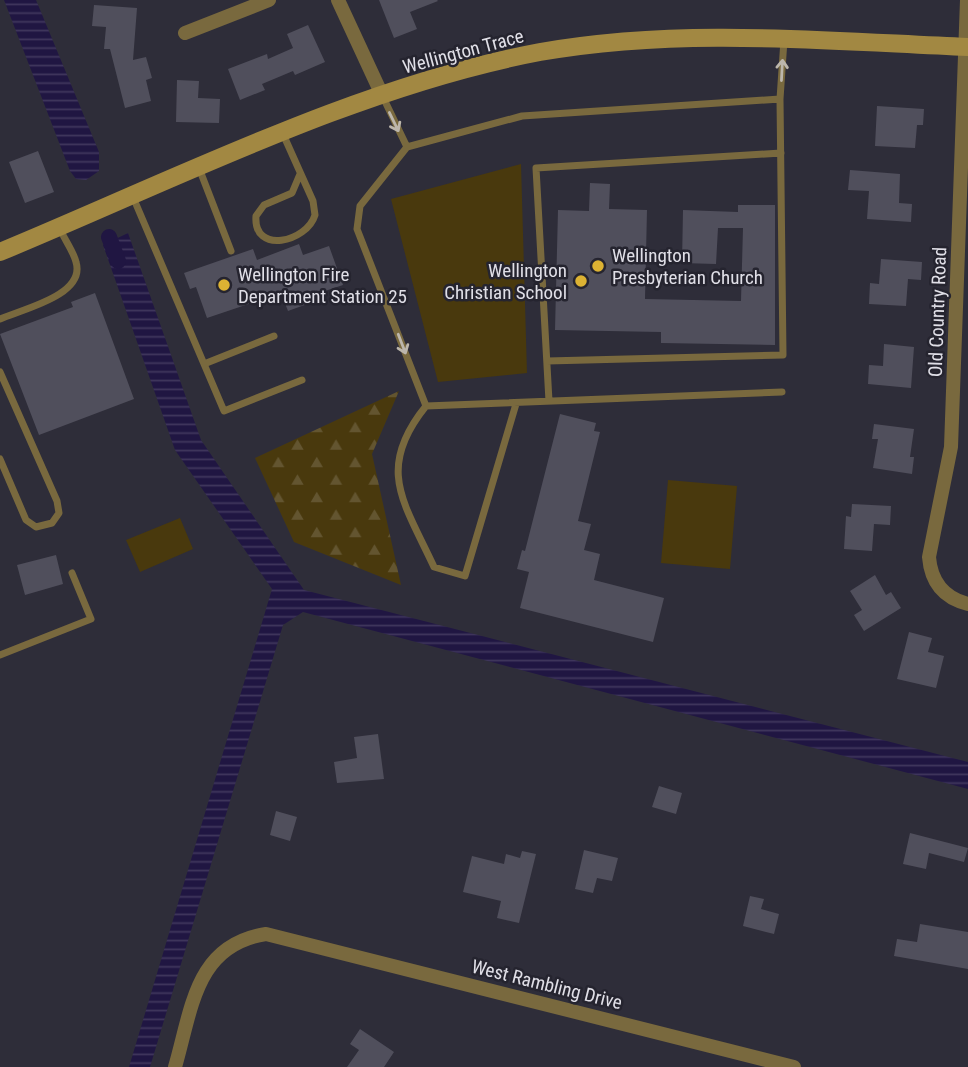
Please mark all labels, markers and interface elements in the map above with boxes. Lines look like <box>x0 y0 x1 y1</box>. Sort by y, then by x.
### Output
street label: Wellington Trace <box>400 24 526 79</box>
one-way arrow <box>776 59 789 82</box>
one-way arrow <box>387 111 401 132</box>
place label: Wellington Presbyterian Church <box>612 244 763 289</box>
street label: Old Country Road <box>924 247 951 378</box>
marker: Wellington Presbyterian Church <box>590 258 606 274</box>
place label: Wellington Christian School <box>444 259 567 304</box>
place label: Wellington Fire Department Station 25 <box>238 263 407 308</box>
marker: Wellington Christian School <box>573 273 589 289</box>
marker: Wellington Fire Department Station 25 <box>216 277 232 293</box>
one-way arrow <box>396 332 409 354</box>
street label: West Rambling Drive <box>469 955 625 1014</box>

